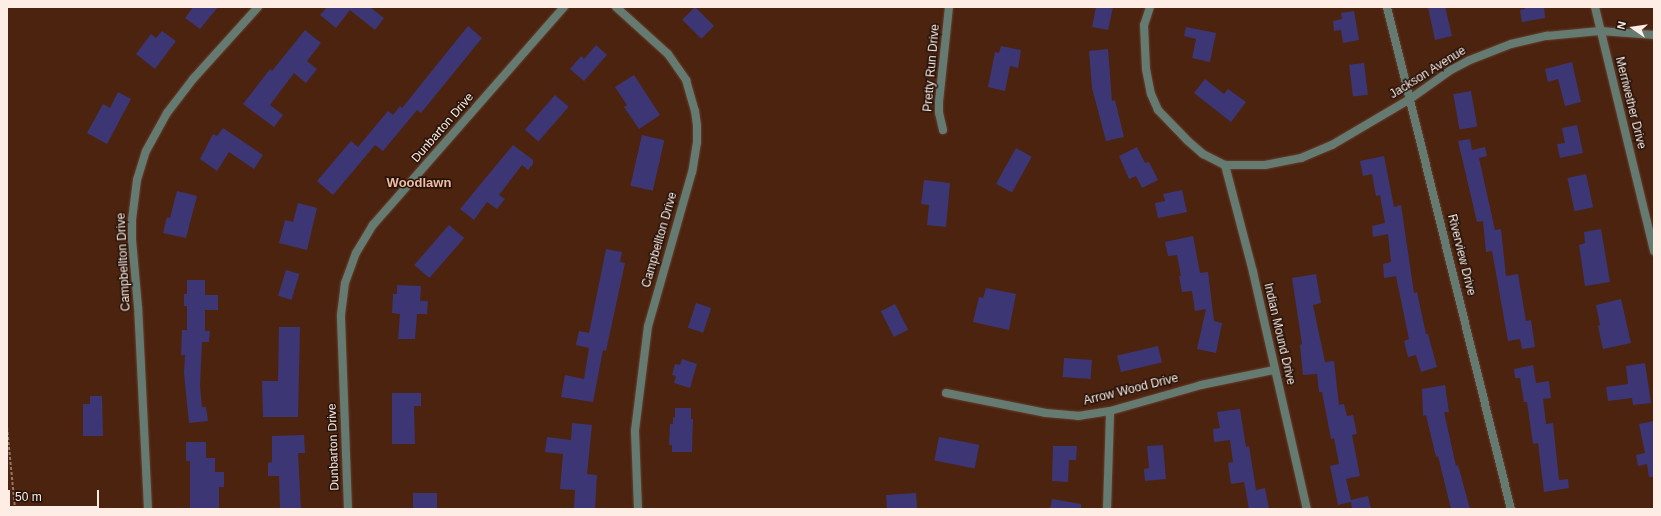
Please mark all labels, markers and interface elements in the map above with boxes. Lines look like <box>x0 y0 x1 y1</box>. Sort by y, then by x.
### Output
north arrow <box>1613 8 1653 48</box>
text: N <box>1615 20 1628 31</box>
street label: Pretty Run Drive <box>921 24 943 112</box>
street label: Jackson Avenue <box>1387 44 1469 102</box>
street label: Merriwether Drive <box>1612 55 1648 151</box>
street label: Dunbarton Drive <box>409 90 477 166</box>
district label: Woodlawn <box>387 175 451 191</box>
street label: Campbellton Drive <box>639 191 681 289</box>
street label: Campbellton Drive <box>114 212 134 312</box>
street label: Riverview Drive <box>1444 213 1478 297</box>
street label: Indian Mound Drive <box>1260 282 1298 386</box>
street label: Arrow Wood Drive <box>1082 371 1180 409</box>
street label: Dunbarton Drive <box>325 403 343 491</box>
scale bar <box>10 482 101 508</box>
text: 50 m <box>15 490 42 504</box>

